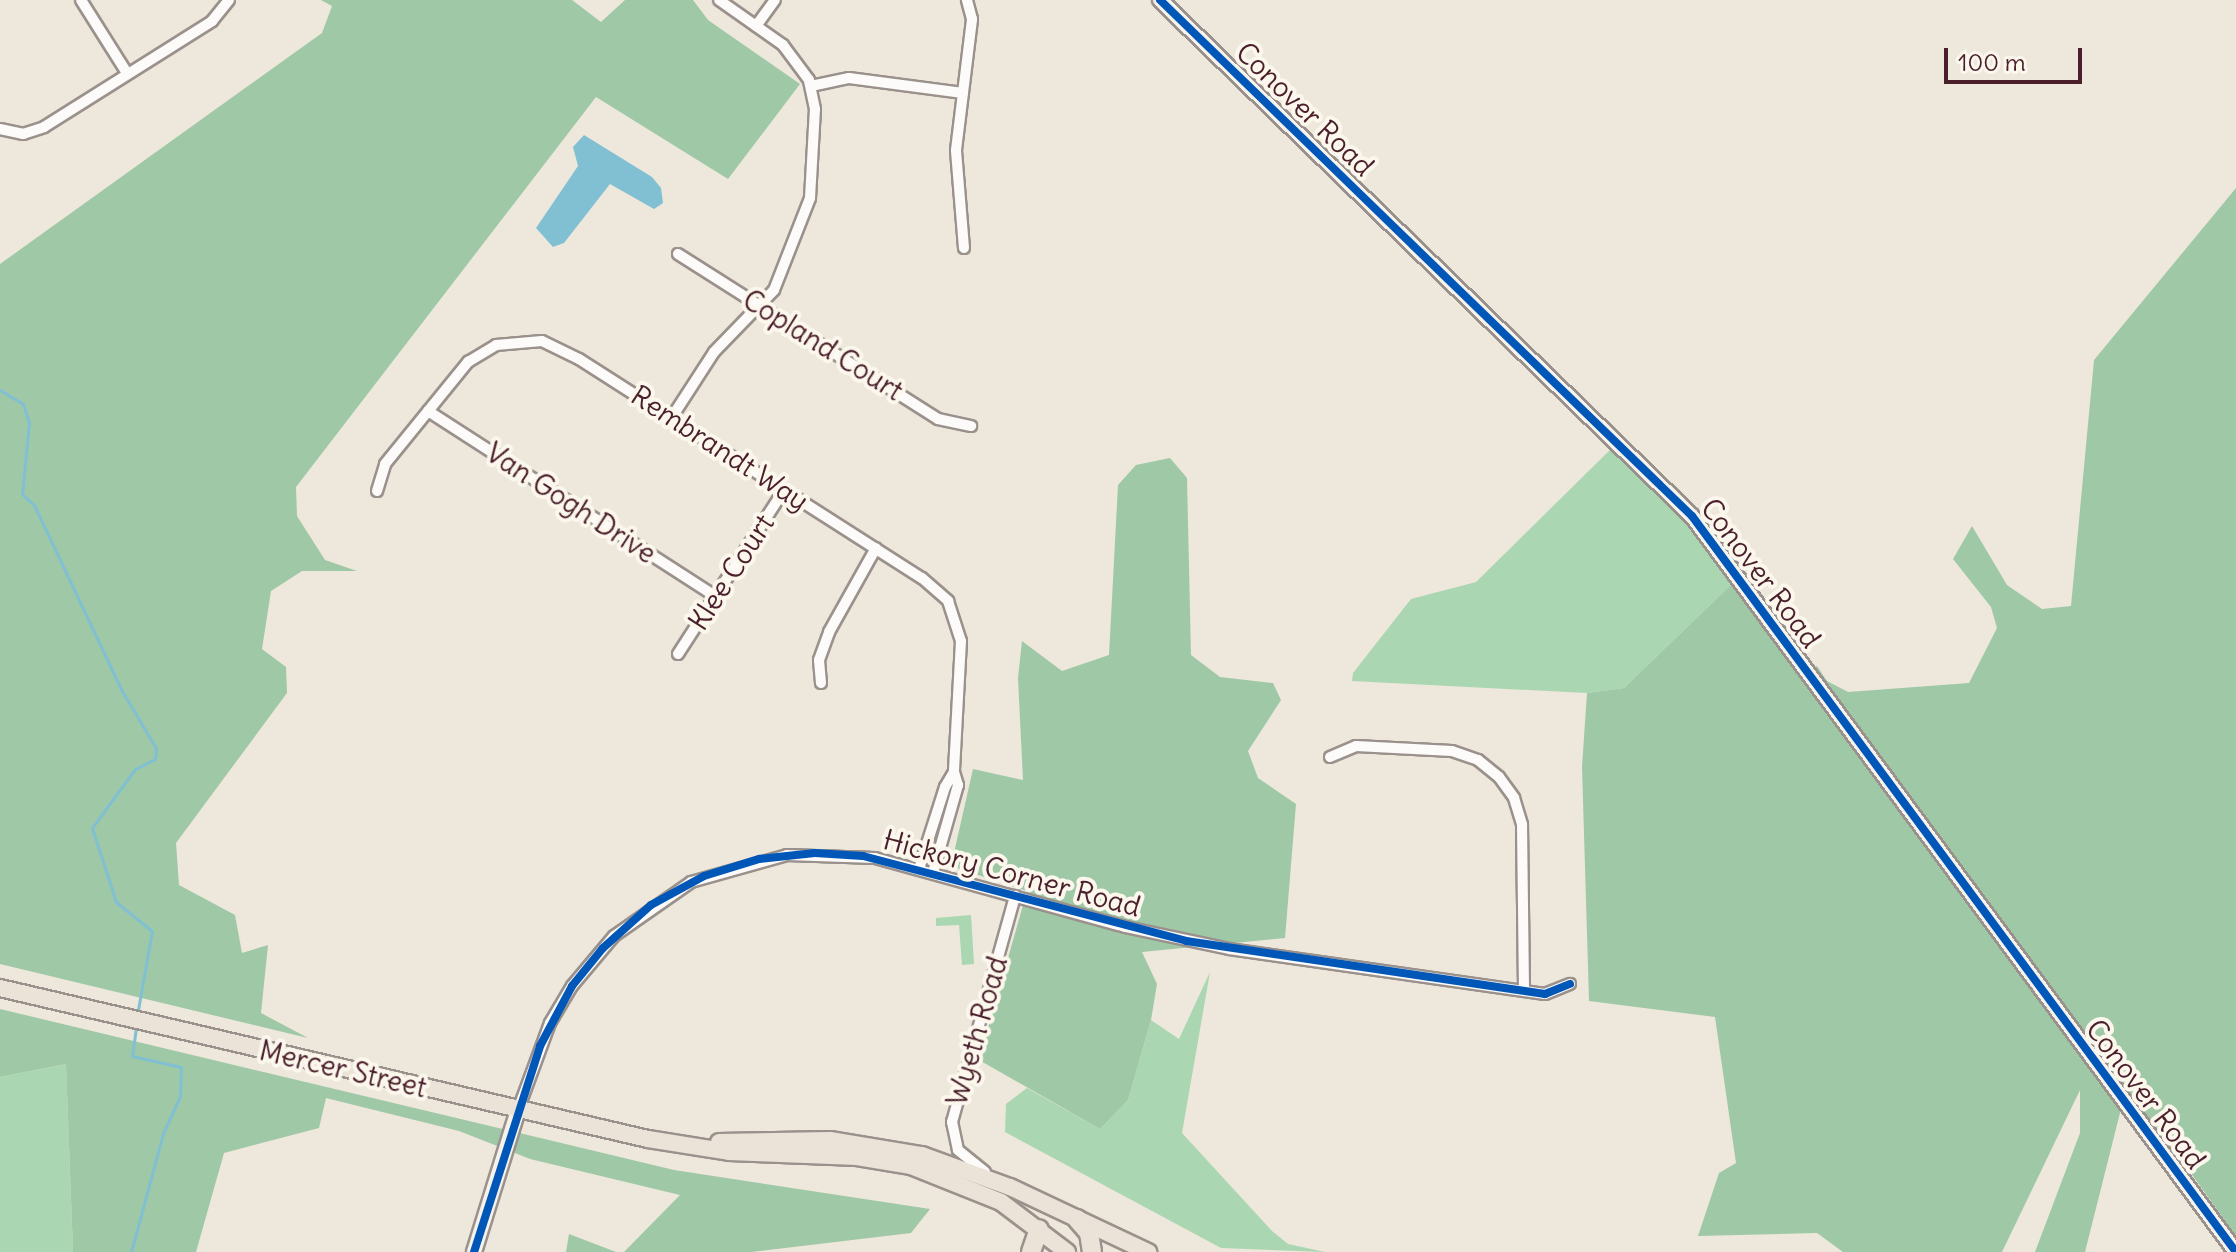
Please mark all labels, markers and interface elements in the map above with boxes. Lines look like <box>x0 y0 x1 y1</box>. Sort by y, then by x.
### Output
scale bar <box>1948 32 2086 82</box>
street label: Conover Road <box>1229 35 1381 183</box>
text: 100 m <box>1958 47 2026 77</box>
street label: Copland Court <box>737 282 909 408</box>
street label: Rembrandt Way <box>625 378 815 518</box>
street label: Van Gogh Drive <box>480 436 662 570</box>
street label: Conover Road <box>1694 492 1828 654</box>
street label: Klee Court <box>681 508 781 636</box>
street label: Hickory Corner Road <box>880 823 1144 923</box>
street label: Wyeth Road <box>940 953 1014 1109</box>
street label: Conover Road <box>2079 1013 2213 1175</box>
street label: Mercer Street <box>256 1033 430 1105</box>

